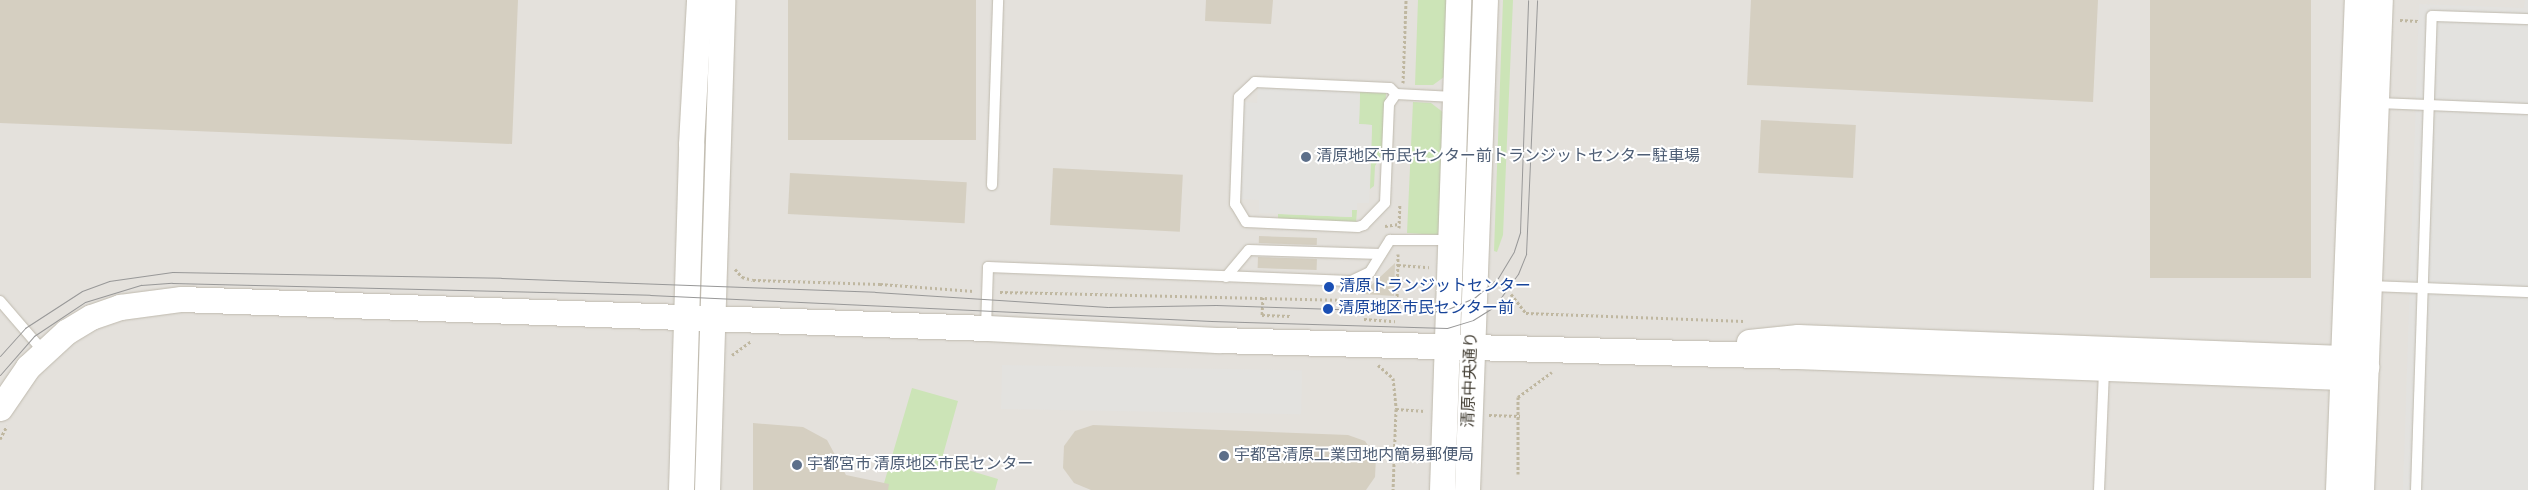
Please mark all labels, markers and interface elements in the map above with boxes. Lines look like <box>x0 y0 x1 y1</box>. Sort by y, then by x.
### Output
place label: 清原地区市民センター前トランジットセンター駐車場 <box>1316 147 1700 167</box>
marker: 清原地区市民センター前トランジットセンター駐車場 <box>1300 151 1312 163</box>
place label: 清原トランジットセンター <box>1339 277 1531 297</box>
marker: 清原トランジットセンター <box>1323 281 1335 293</box>
place label: 清原地区市民センター前 <box>1338 299 1514 319</box>
marker: 清原地区市民センター前 <box>1322 303 1334 315</box>
street label: 清原中央通り <box>1460 332 1482 428</box>
place label: 宇都宮清原工業団地内簡易郵便局 <box>1234 446 1474 466</box>
marker: 宇都宮清原工業団地内簡易郵便局 <box>1218 450 1230 462</box>
place label: 宇都宮市 清原地区市民センター <box>807 455 1034 475</box>
marker: 宇都宮市 清原地区市民センター <box>791 459 803 471</box>

